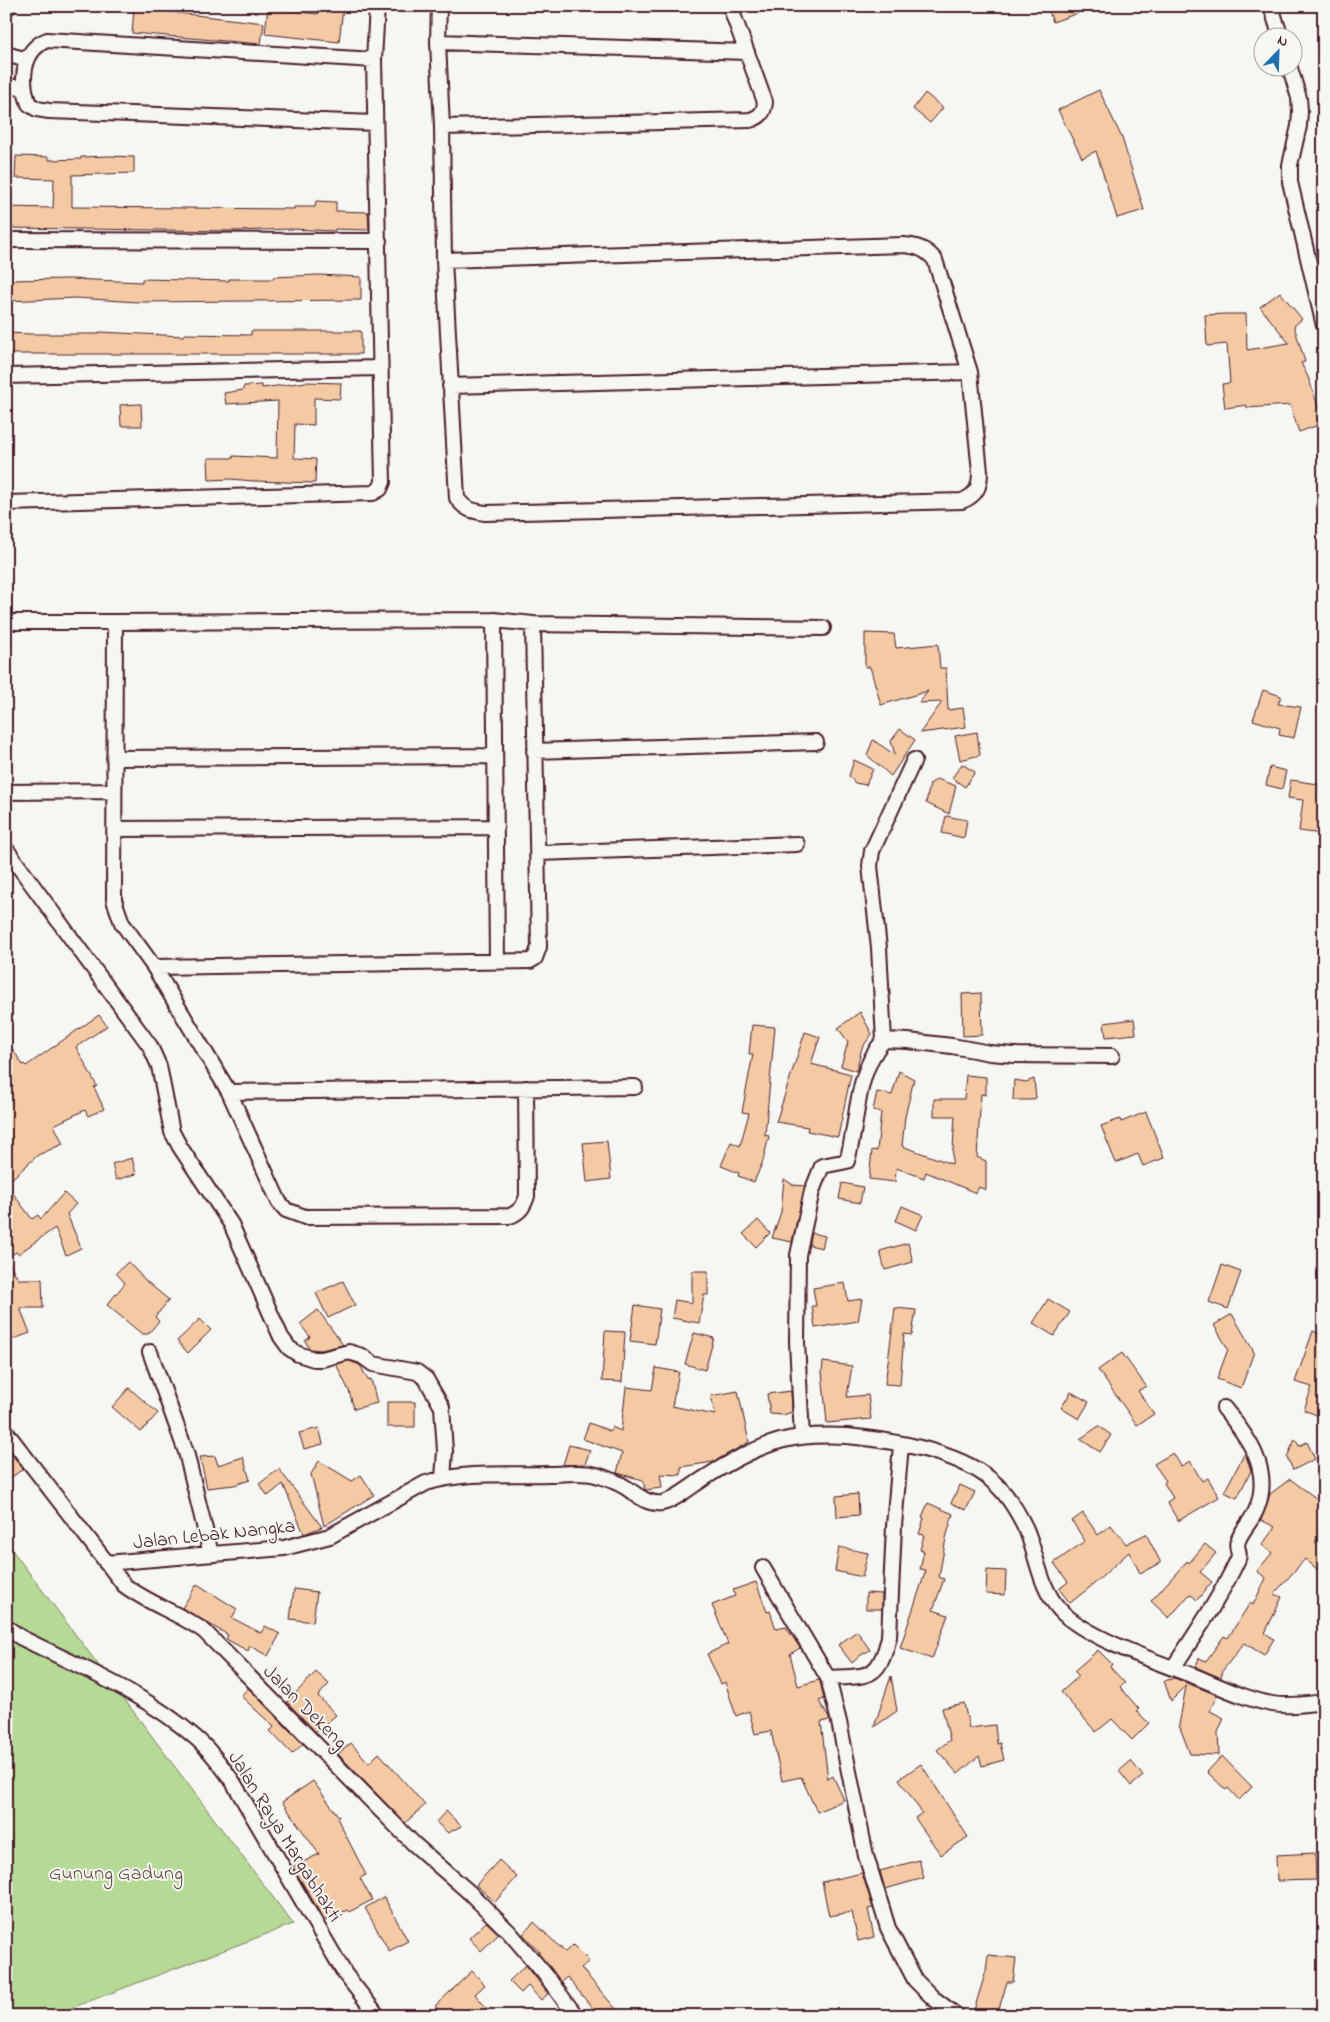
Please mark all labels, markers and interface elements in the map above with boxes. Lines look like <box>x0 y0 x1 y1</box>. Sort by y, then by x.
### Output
north arrow <box>1252 28 1302 78</box>
text: N <box>1274 30 1291 53</box>
street label: Jalan Lebak Nangka <box>132 1513 297 1559</box>
street label: Jalan Dekeng <box>254 1659 353 1758</box>
street label: Jalan Raya Margabhakti <box>219 1746 348 1929</box>
park label: Gunung Gadung <box>49 1860 183 1890</box>

